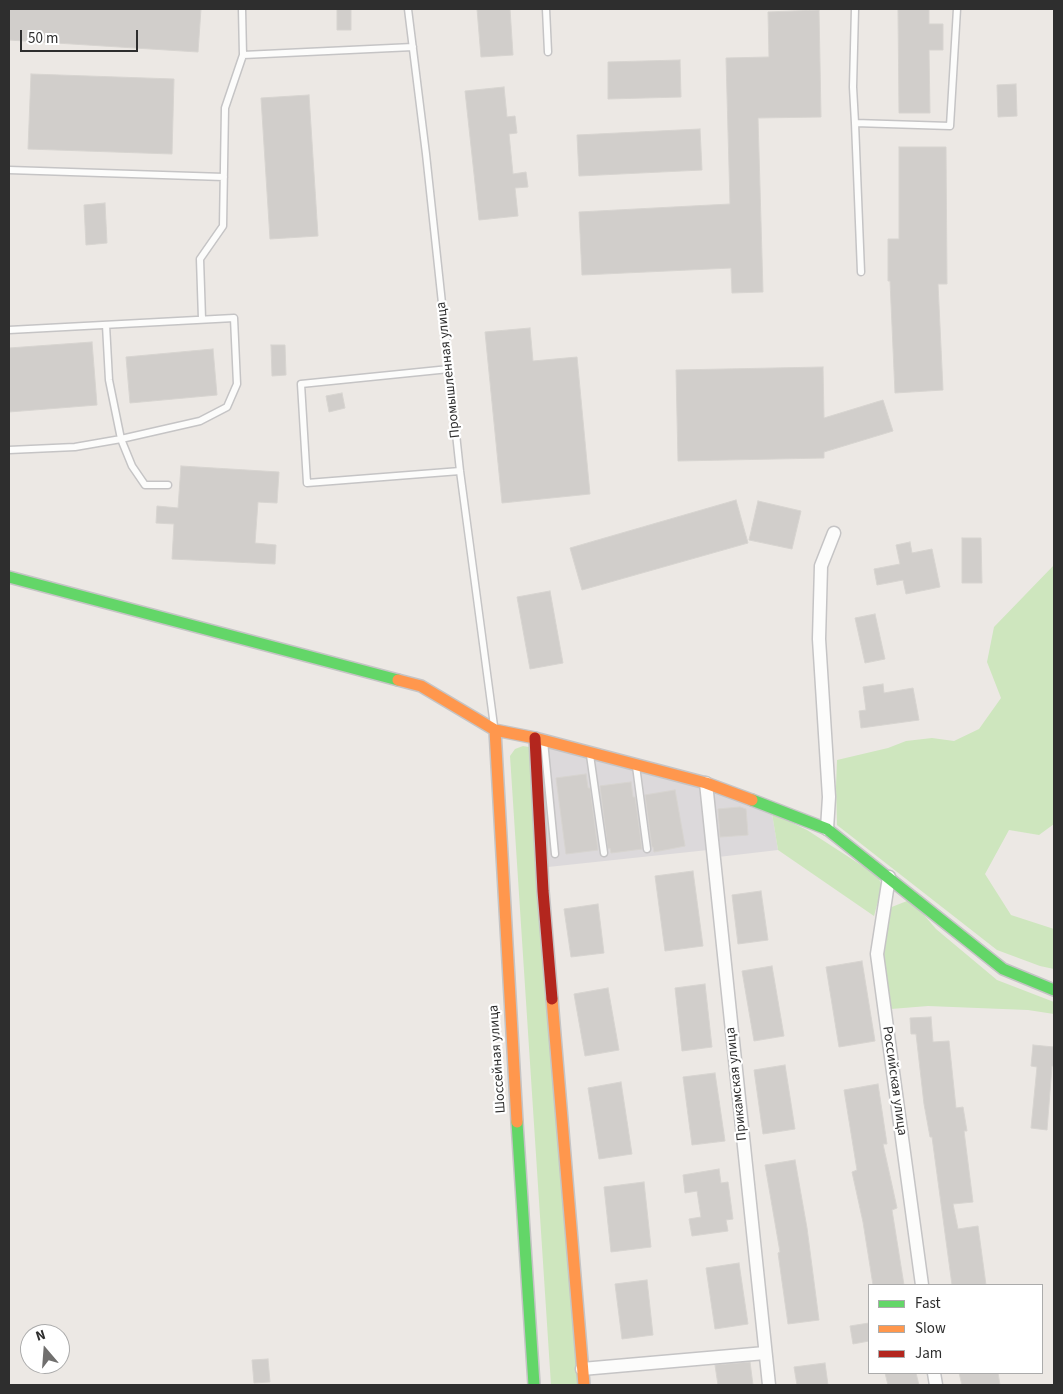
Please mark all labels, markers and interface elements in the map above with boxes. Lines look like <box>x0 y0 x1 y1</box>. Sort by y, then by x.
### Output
scale bar <box>22 20 140 52</box>
text: 50 m <box>28 28 58 49</box>
street label: Промышленная улица <box>433 301 465 439</box>
street label: Шоссейная улица <box>486 1004 510 1114</box>
street label: Российская улица <box>878 1025 910 1137</box>
street label: Прикамская улица <box>723 1026 751 1142</box>
legend <box>868 1284 1043 1374</box>
text: Fast <box>915 1293 941 1314</box>
text: Slow <box>915 1318 946 1339</box>
north arrow <box>20 1324 70 1374</box>
text: N <box>33 1325 48 1347</box>
text: Jam <box>915 1343 942 1364</box>

